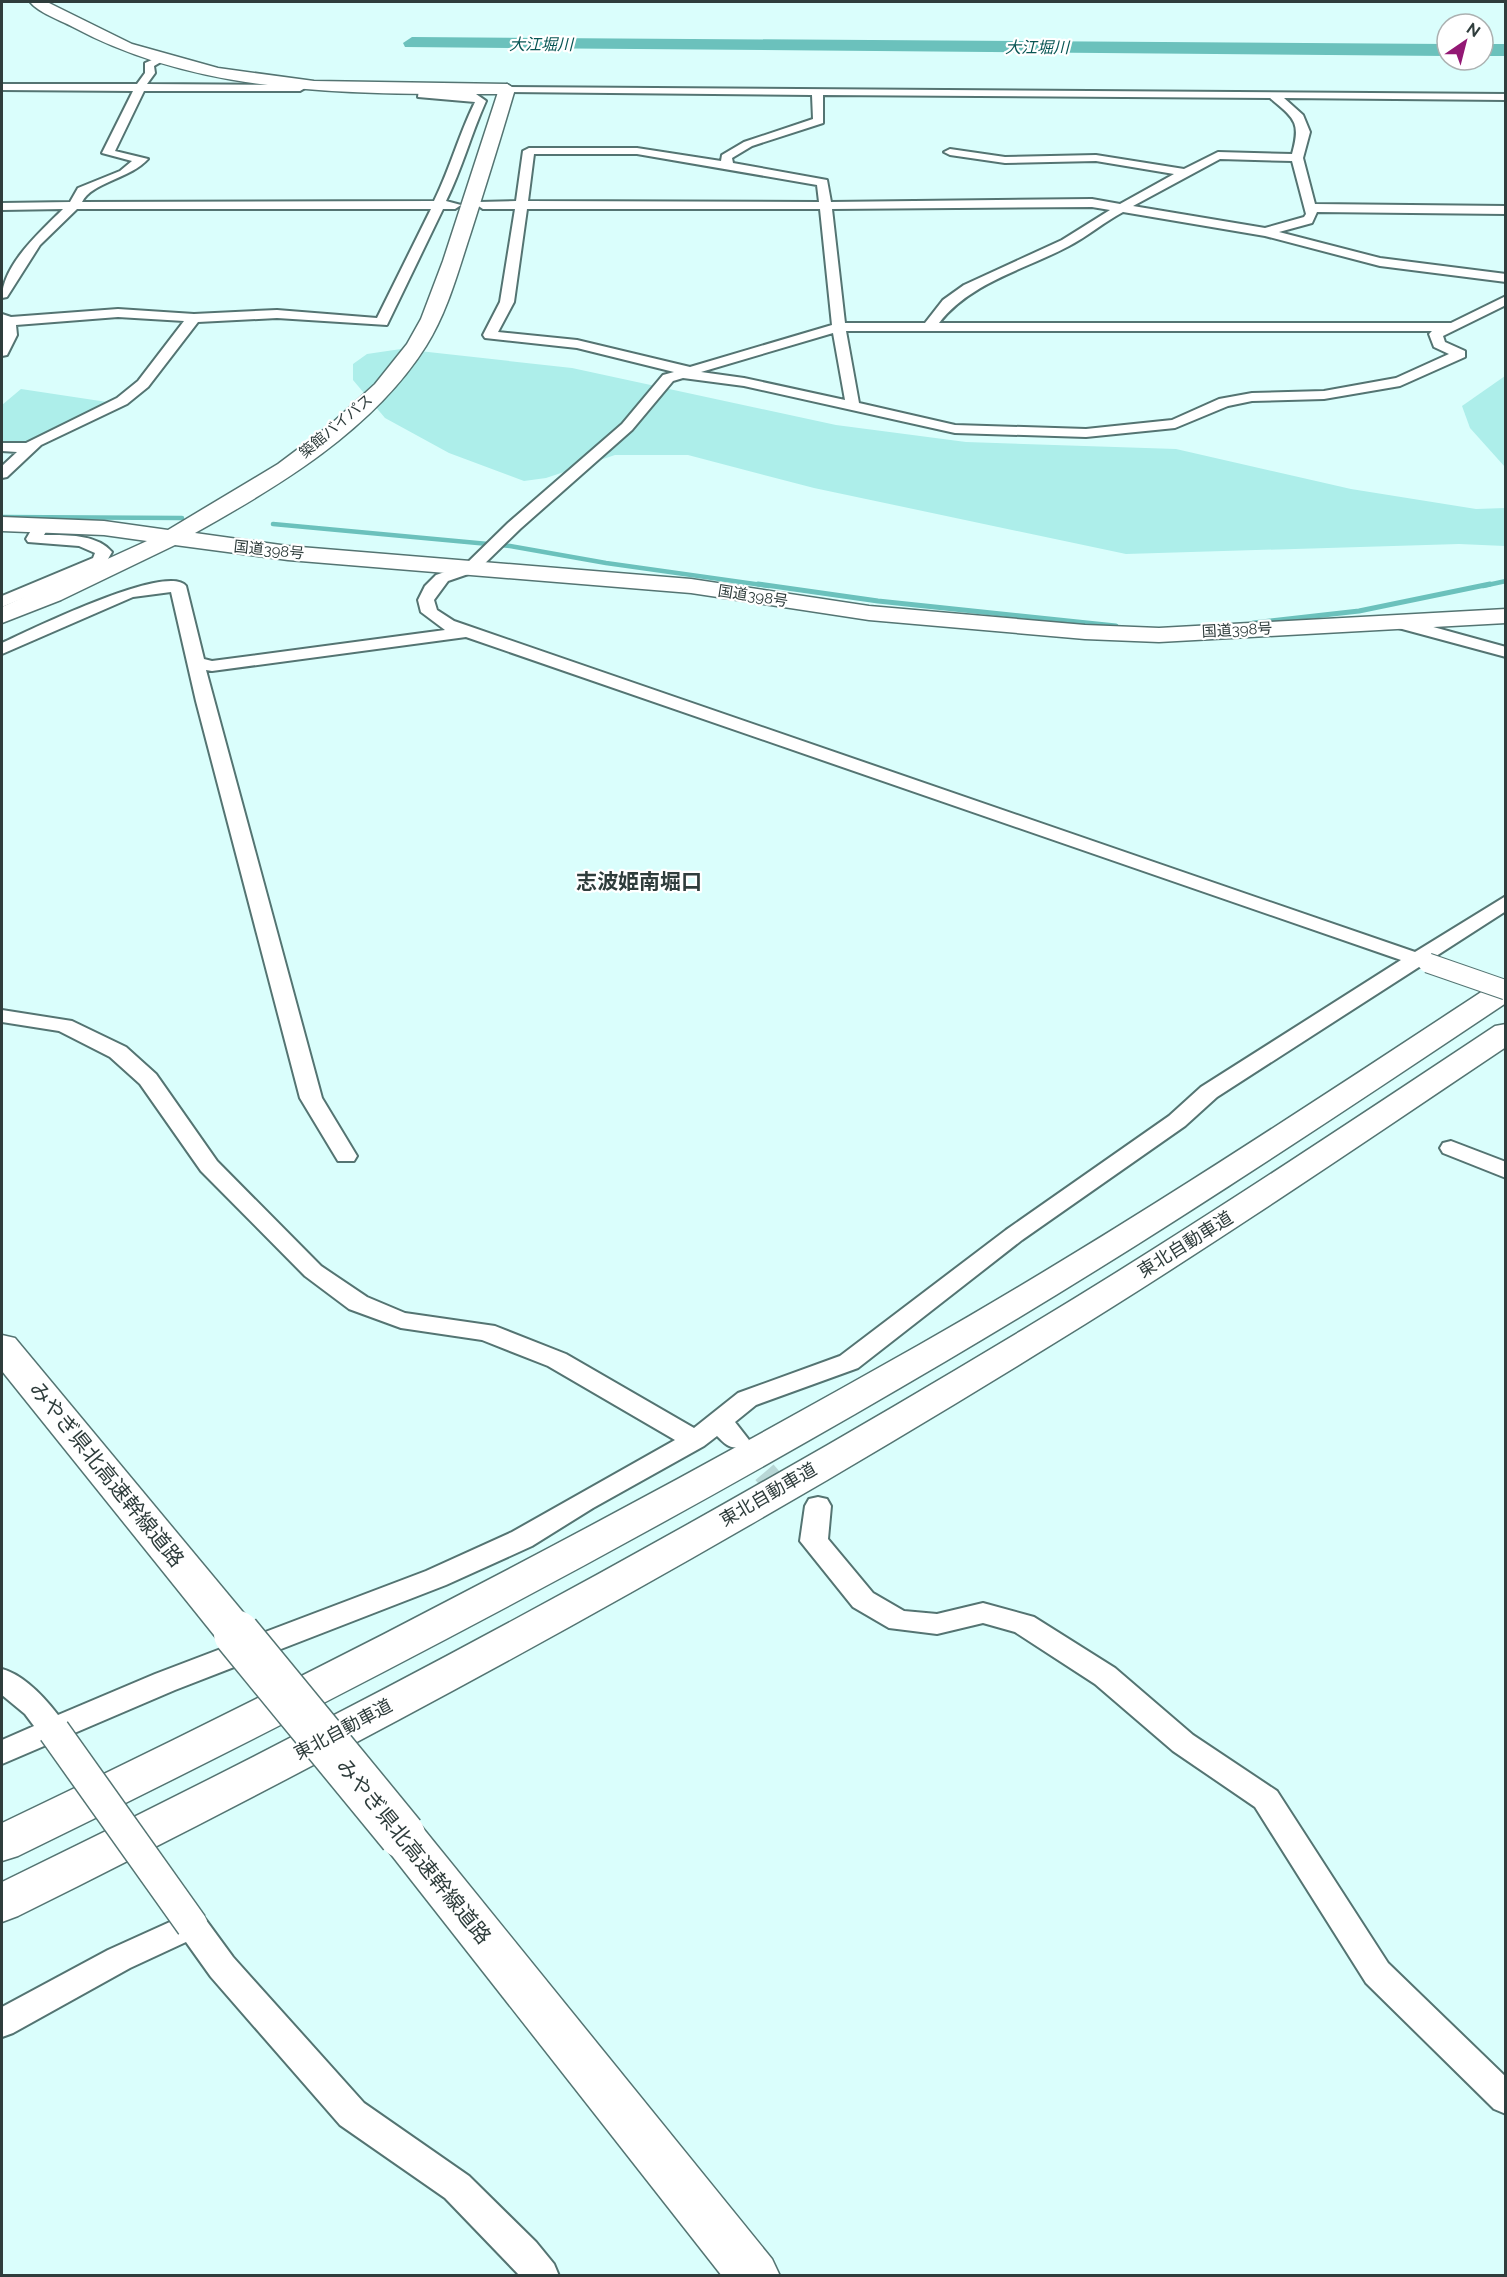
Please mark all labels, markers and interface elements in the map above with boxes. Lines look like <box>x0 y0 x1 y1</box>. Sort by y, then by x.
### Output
north arrow <box>1435 12 1495 72</box>
text: N <box>1463 19 1484 41</box>
water label: 大江堀川 <box>509 35 575 54</box>
water label: 大江堀川 <box>1005 38 1071 57</box>
street label: 築館バイパス <box>296 390 376 462</box>
street label: 国道398号 <box>233 537 305 563</box>
street label: 国道398号 <box>717 582 789 610</box>
street label: 国道398号 <box>1201 619 1273 641</box>
district label: 志波姫南堀口 <box>576 869 702 894</box>
street label: 東北自動車道 <box>1134 1206 1236 1282</box>
street label: みやぎ県北高速幹線道路 <box>25 1376 189 1572</box>
street label: 東北自動車道 <box>716 1458 820 1530</box>
street label: 東北自動車道 <box>290 1694 396 1764</box>
street label: みやぎ県北高速幹線道路 <box>332 1753 496 1949</box>

